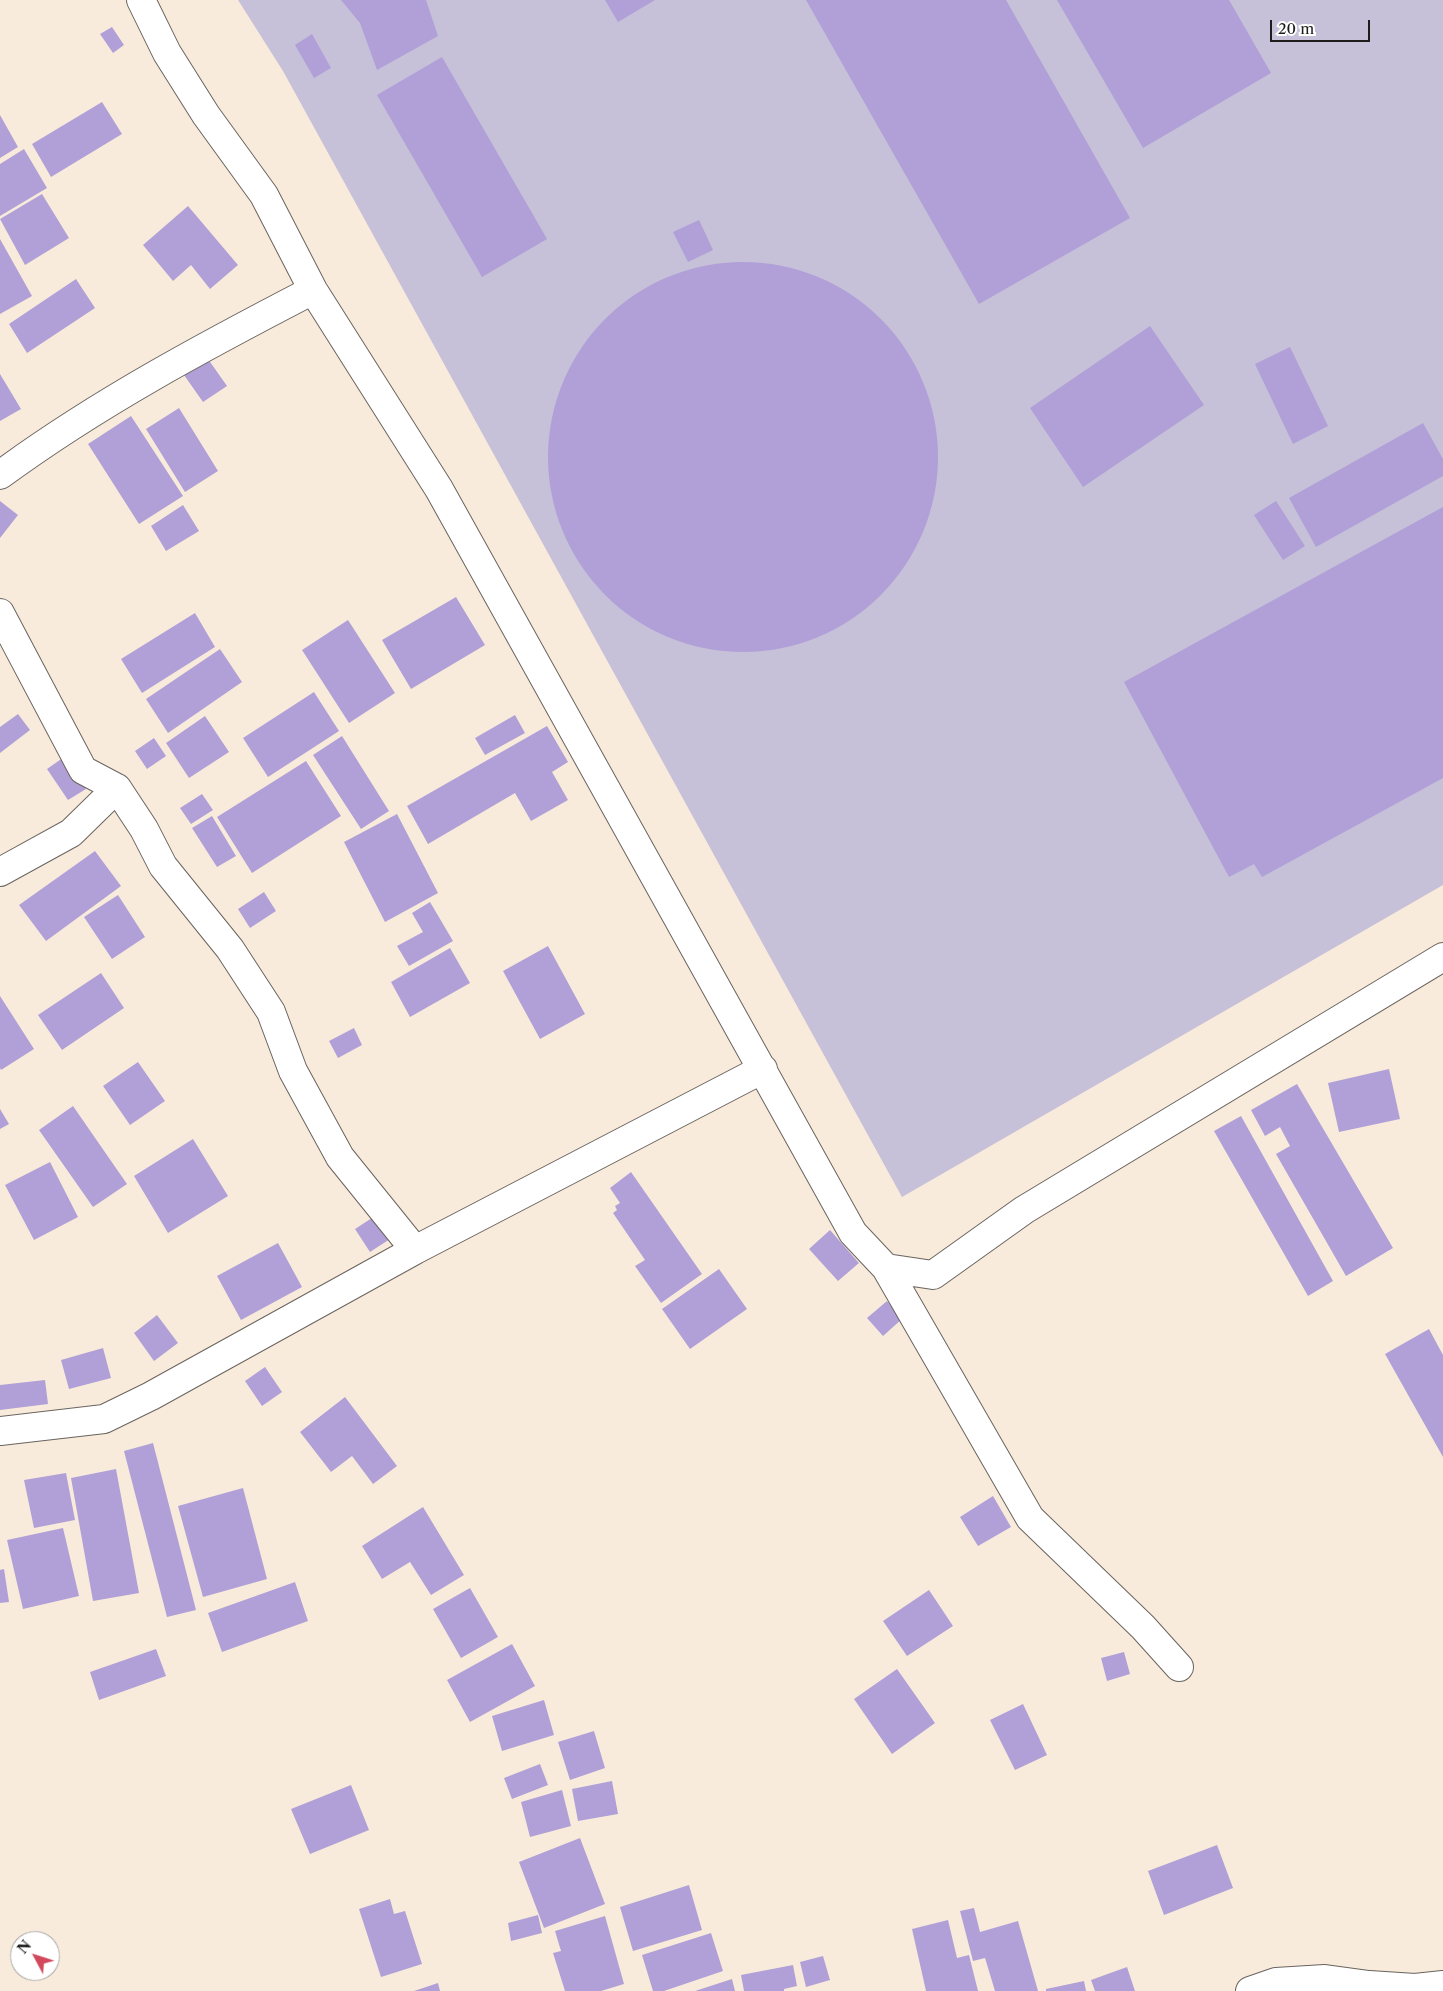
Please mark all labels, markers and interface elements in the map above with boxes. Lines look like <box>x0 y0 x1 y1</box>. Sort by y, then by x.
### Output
scale bar <box>1273 10 1373 42</box>
text: 20 m <box>1278 19 1314 38</box>
north arrow <box>10 1931 60 1981</box>
text: N <box>13 1937 35 1957</box>

